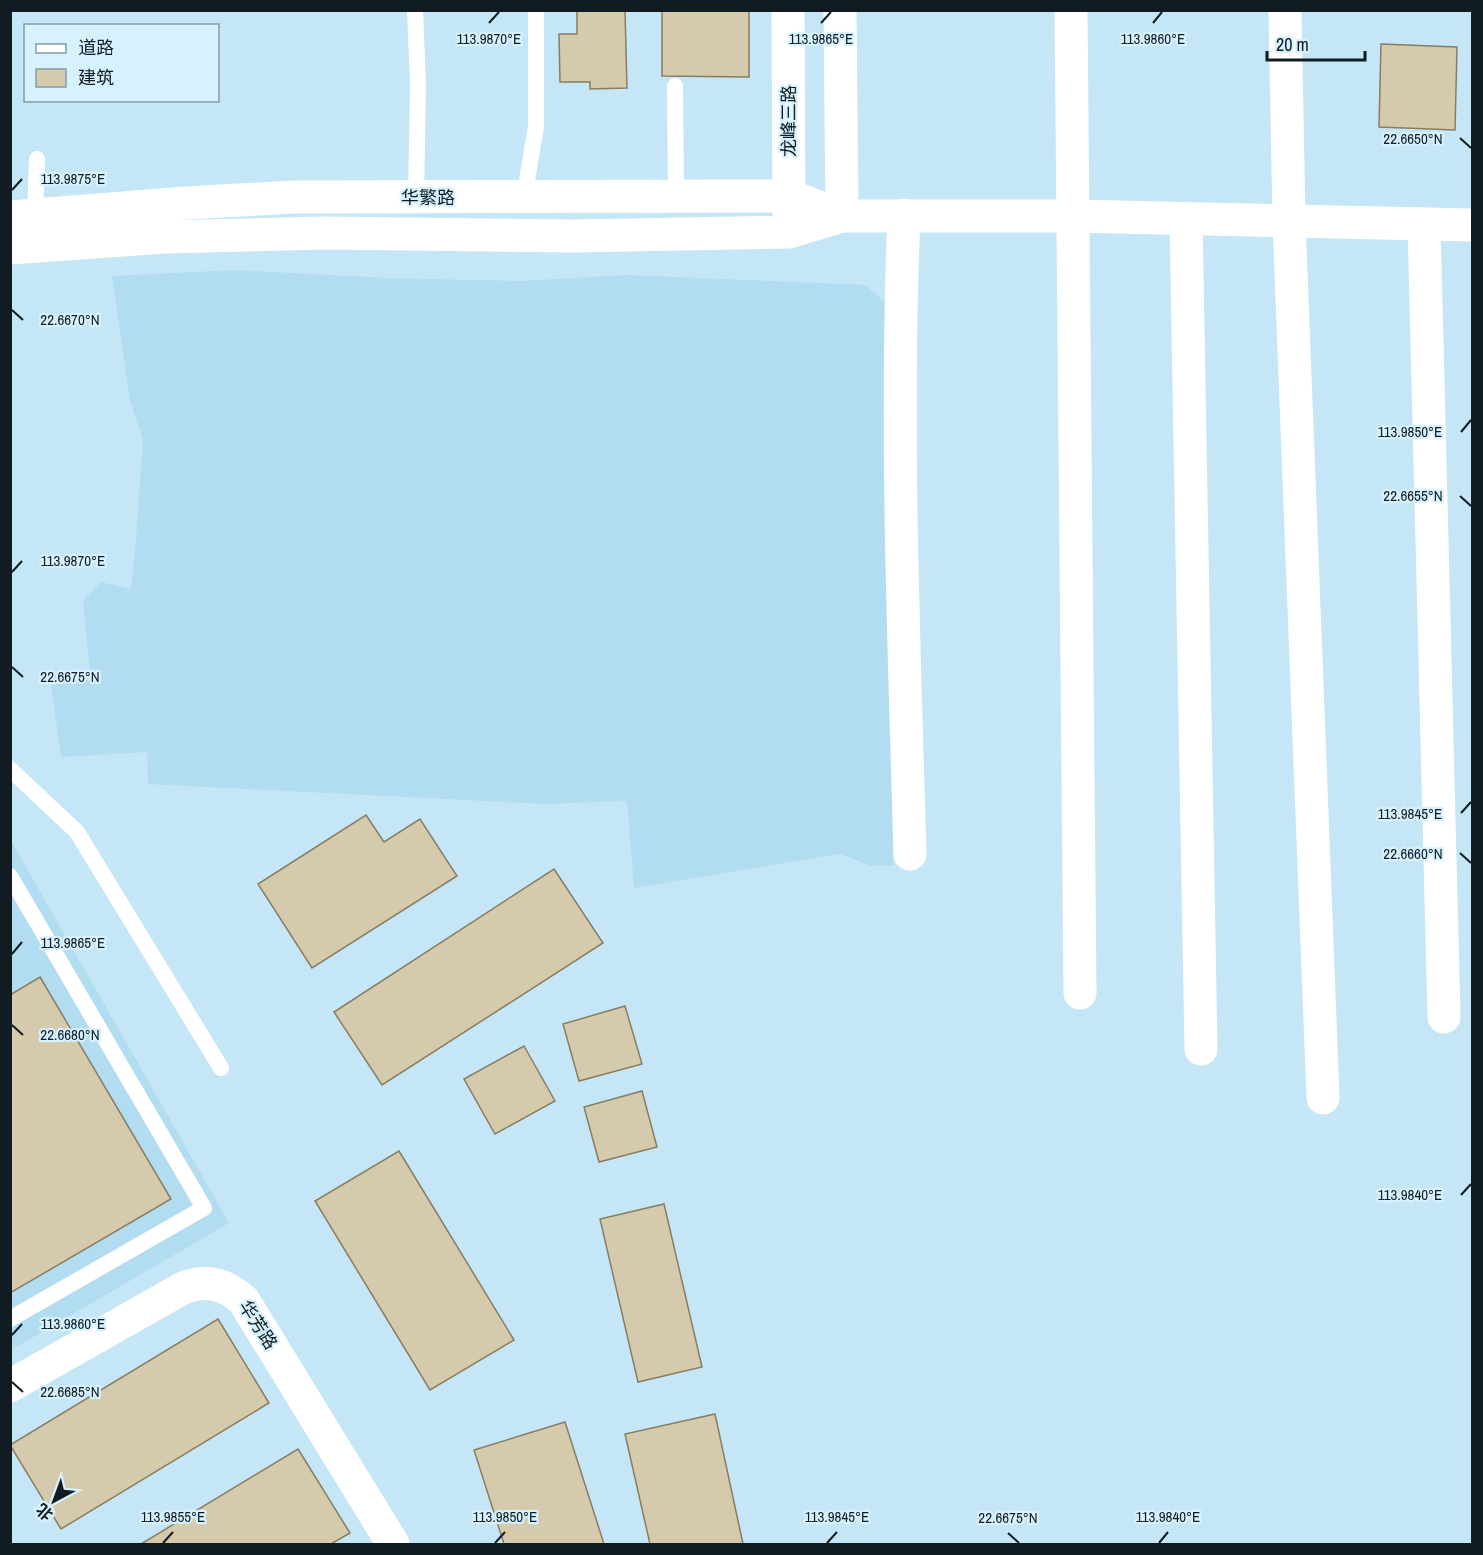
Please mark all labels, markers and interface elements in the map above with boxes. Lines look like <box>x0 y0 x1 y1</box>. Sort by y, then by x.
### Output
legend <box>24 24 219 102</box>
scale bar <box>1267 24 1364 62</box>
text: 113.9870°E <box>457 28 521 49</box>
text: 113.9865°E <box>789 28 853 49</box>
text: 113.9860°E <box>1121 28 1185 49</box>
text: 20 m <box>1276 32 1309 57</box>
text: 道路 <box>78 35 114 60</box>
text: 建筑 <box>78 65 114 90</box>
street label: 龙峰三路 <box>776 85 801 157</box>
text: 22.6650°N <box>1383 128 1443 149</box>
text: 113.9875°E <box>41 168 105 189</box>
street label: 华繁路 <box>401 185 455 210</box>
text: 22.6670°N <box>40 309 100 330</box>
text: 113.9850°E <box>1378 421 1442 442</box>
text: 22.6655°N <box>1383 485 1443 506</box>
text: 113.9870°E <box>41 550 105 571</box>
text: 22.6675°N <box>40 666 100 687</box>
text: 113.9845°E <box>1378 803 1442 824</box>
text: 22.6660°N <box>1383 843 1443 864</box>
text: 113.9865°E <box>41 932 105 953</box>
text: 22.6680°N <box>40 1024 100 1045</box>
text: 113.9840°E <box>1378 1184 1442 1205</box>
street label: 华芳路 <box>233 1295 284 1354</box>
text: 113.9860°E <box>41 1313 105 1334</box>
text: 22.6685°N <box>40 1381 100 1402</box>
north arrow <box>24 1471 84 1531</box>
text: 北 <box>31 1499 57 1526</box>
text: 113.9855°E <box>141 1506 205 1527</box>
text: 113.9850°E <box>473 1506 537 1527</box>
text: 113.9845°E <box>805 1506 869 1527</box>
text: 113.9840°E <box>1136 1506 1200 1527</box>
text: 22.6675°N <box>978 1507 1038 1528</box>

